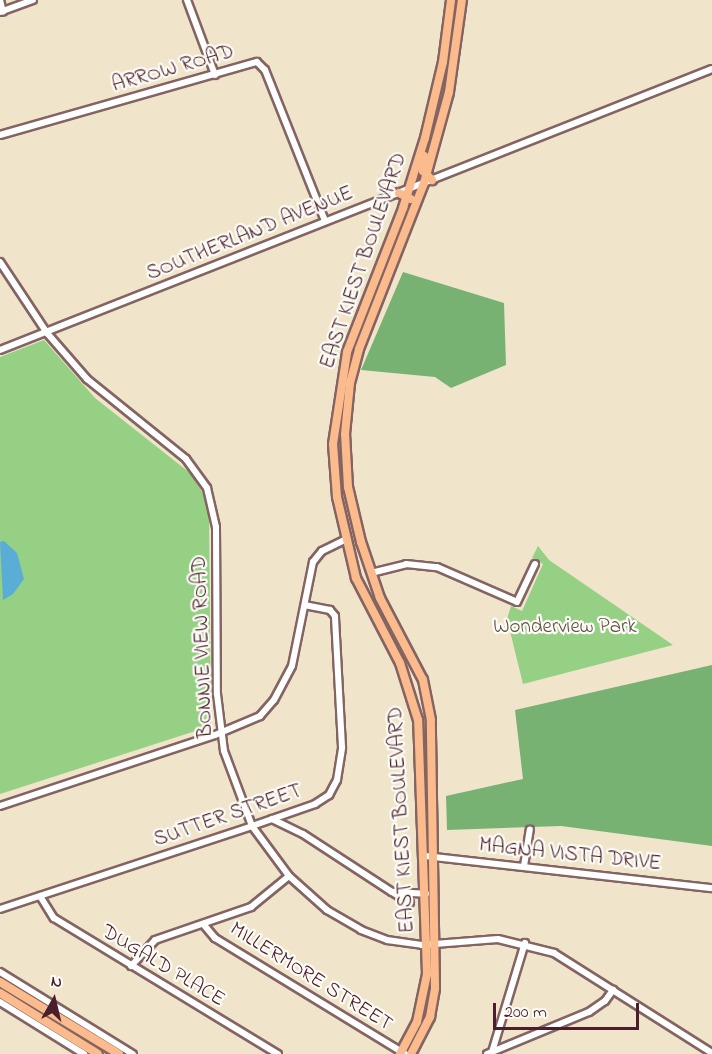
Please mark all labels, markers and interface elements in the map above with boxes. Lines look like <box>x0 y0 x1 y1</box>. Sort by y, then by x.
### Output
street label: ARROW ROAD <box>109 40 237 98</box>
street label: EAST KIEST BOULEVARD <box>315 150 413 372</box>
street label: SOUTHERLAND AVENUE <box>143 181 357 287</box>
street label: BONNIE VIEW ROAD <box>187 556 219 738</box>
park label: Wonderview Park <box>493 614 637 640</box>
street label: EAST KIEST BOULEVARD <box>383 706 421 934</box>
street label: SUTTER STREET <box>151 779 305 853</box>
street label: MAGNA VISTA DRIVE <box>478 833 662 877</box>
street label: MILLERMORE STREET <box>225 917 397 1037</box>
street label: DUGALD PLACE <box>97 919 229 1013</box>
north arrow <box>24 970 84 1030</box>
text: N <box>49 970 64 995</box>
scale bar <box>496 991 642 1029</box>
text: 200 m <box>504 1000 547 1026</box>

